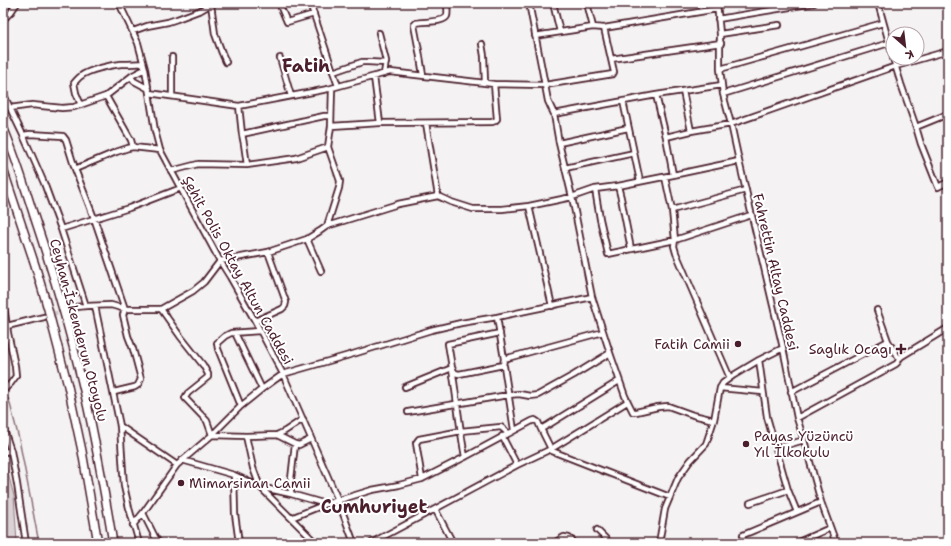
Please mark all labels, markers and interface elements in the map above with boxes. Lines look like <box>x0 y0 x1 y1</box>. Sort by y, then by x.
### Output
north arrow <box>885 26 925 66</box>
text: K <box>902 46 916 63</box>
district label: Fatih <box>282 54 330 78</box>
street label: Şehit Polis Oktay Altun Caddesi <box>178 172 298 368</box>
street label: Fahrettin Altay Caddesi <box>749 192 803 352</box>
street label: Ceyhan-İskenderun Otoyolu <box>46 237 112 423</box>
place label: Fatih Camii <box>654 335 730 353</box>
marker: Fatih Camii <box>733 339 743 349</box>
place label: Saglık Ocagı <box>809 340 892 358</box>
marker: Saglık Ocagı <box>895 343 907 355</box>
place label: Payas Yüzüncü Yıl İlkokulu <box>754 427 853 461</box>
marker: Payas Yüzüncü Yıl İlkokulu <box>741 439 751 449</box>
place label: Mimarsinan Camii <box>189 474 311 492</box>
marker: Mimarsinan Camii <box>176 478 186 488</box>
district label: Cumhuriyet <box>321 495 427 519</box>

